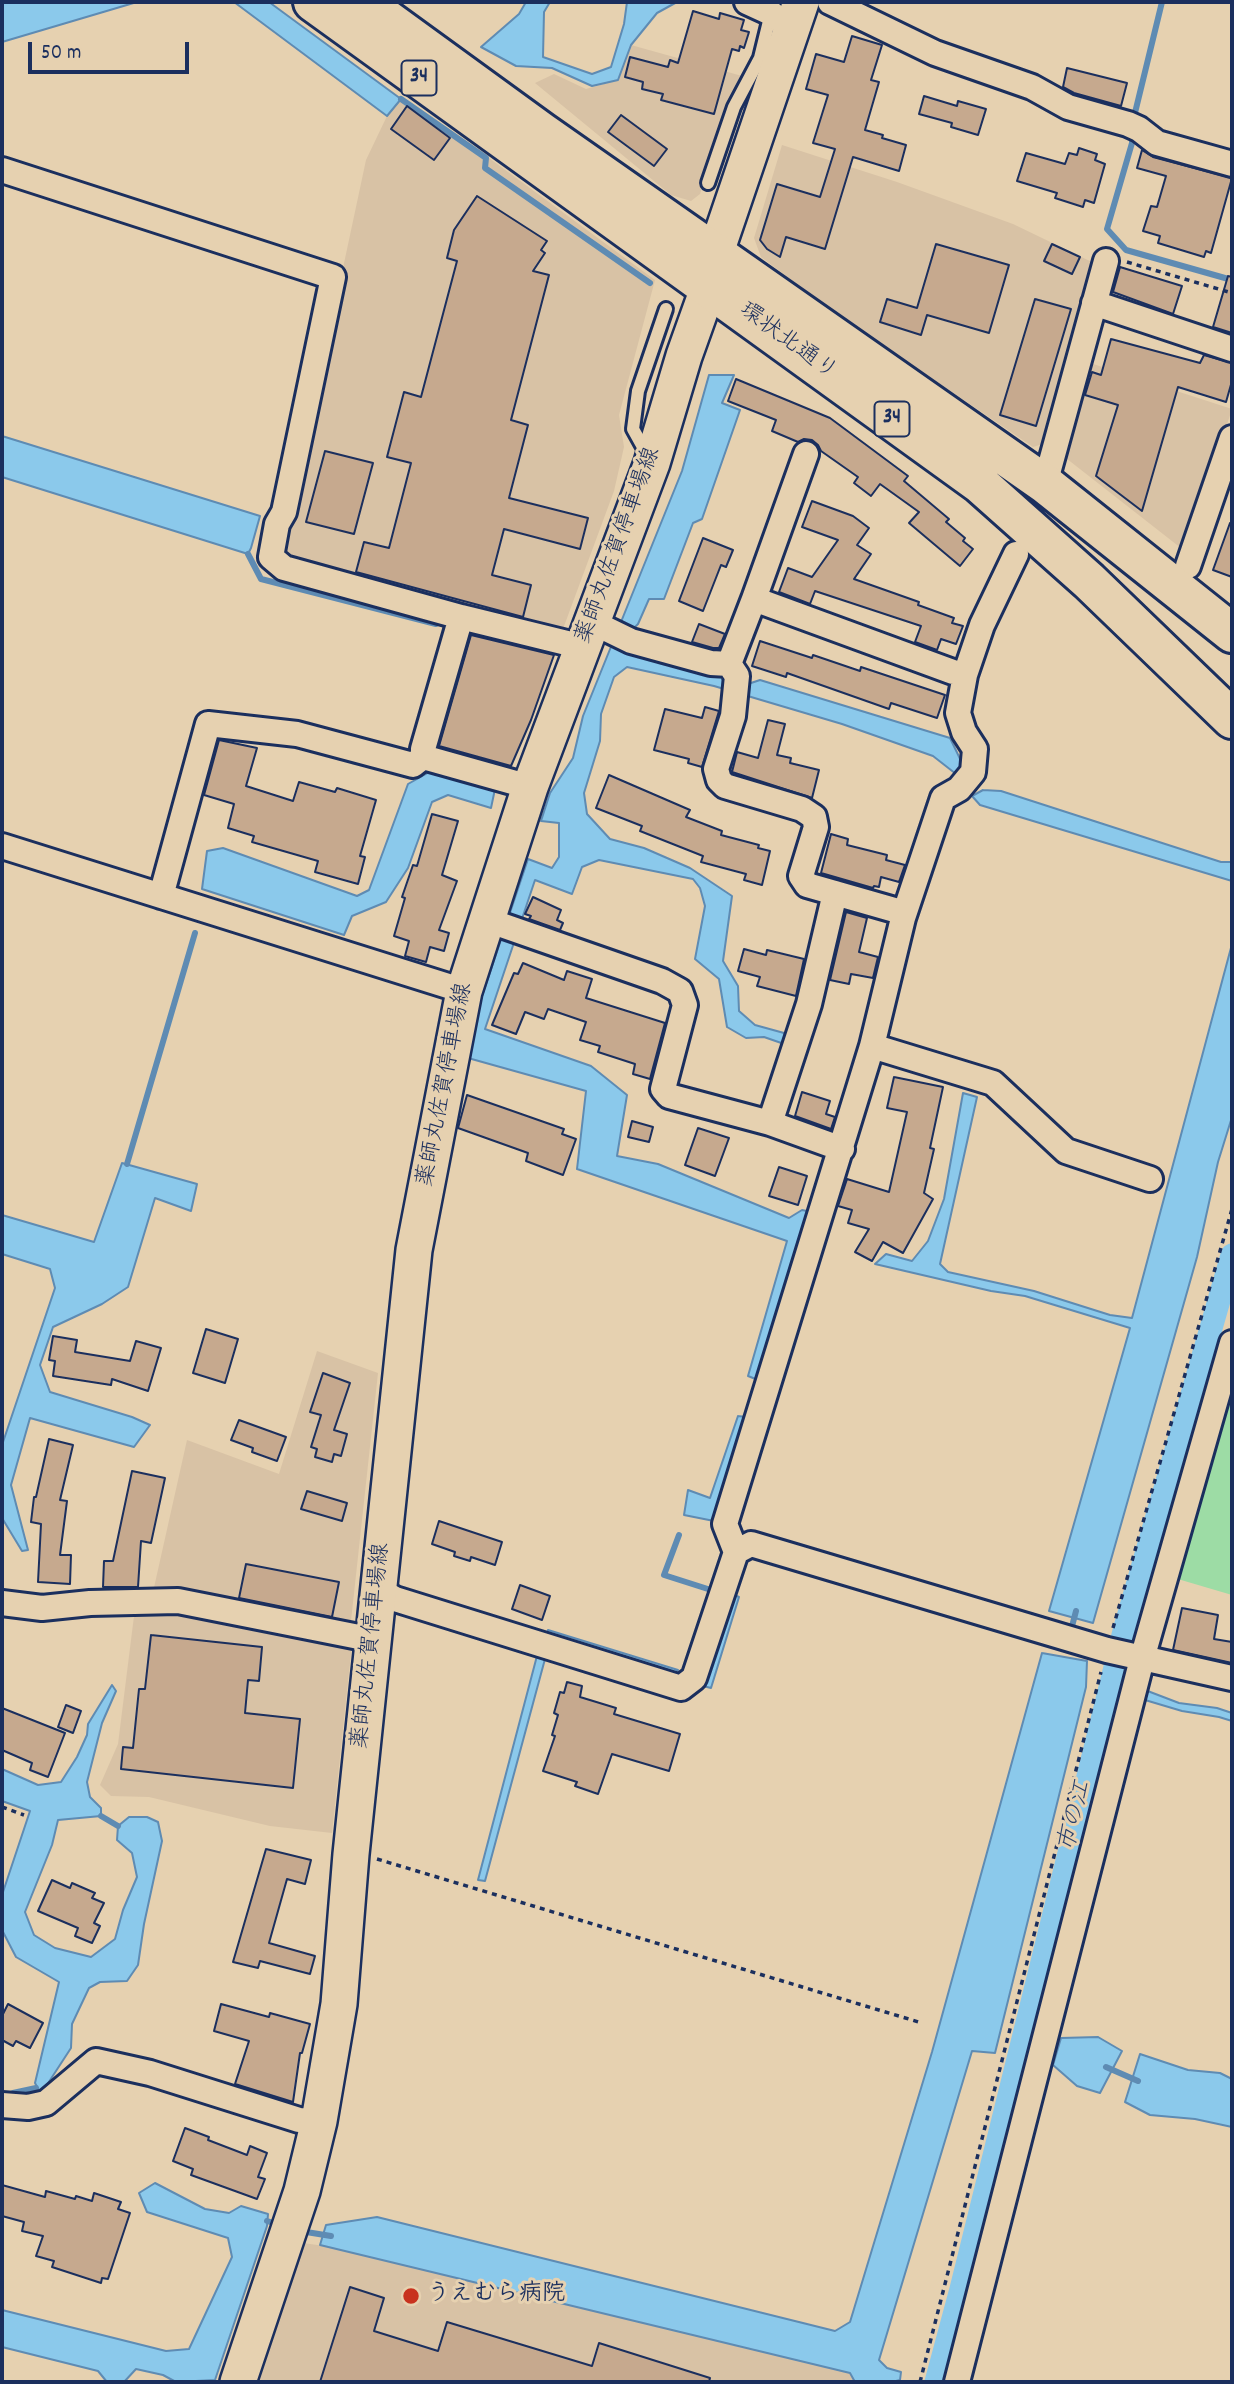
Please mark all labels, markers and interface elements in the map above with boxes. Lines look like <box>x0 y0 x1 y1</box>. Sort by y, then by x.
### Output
scale bar <box>32 28 192 72</box>
text: 50 m <box>41 39 81 69</box>
road number: 34 <box>402 60 436 96</box>
street label: 環状北通り <box>732 298 842 388</box>
road number: 34 <box>874 402 910 436</box>
street label: 薬師丸佐賀停車場線 <box>572 444 668 648</box>
street label: 薬師丸佐賀停車場線 <box>414 981 480 1189</box>
street label: 薬師丸佐賀停車場線 <box>348 1542 398 1750</box>
water label: 市の江 <box>1054 1779 1100 1855</box>
place label: うえむら病院 <box>427 2282 565 2310</box>
marker: うえむら病院 <box>401 2286 421 2306</box>

